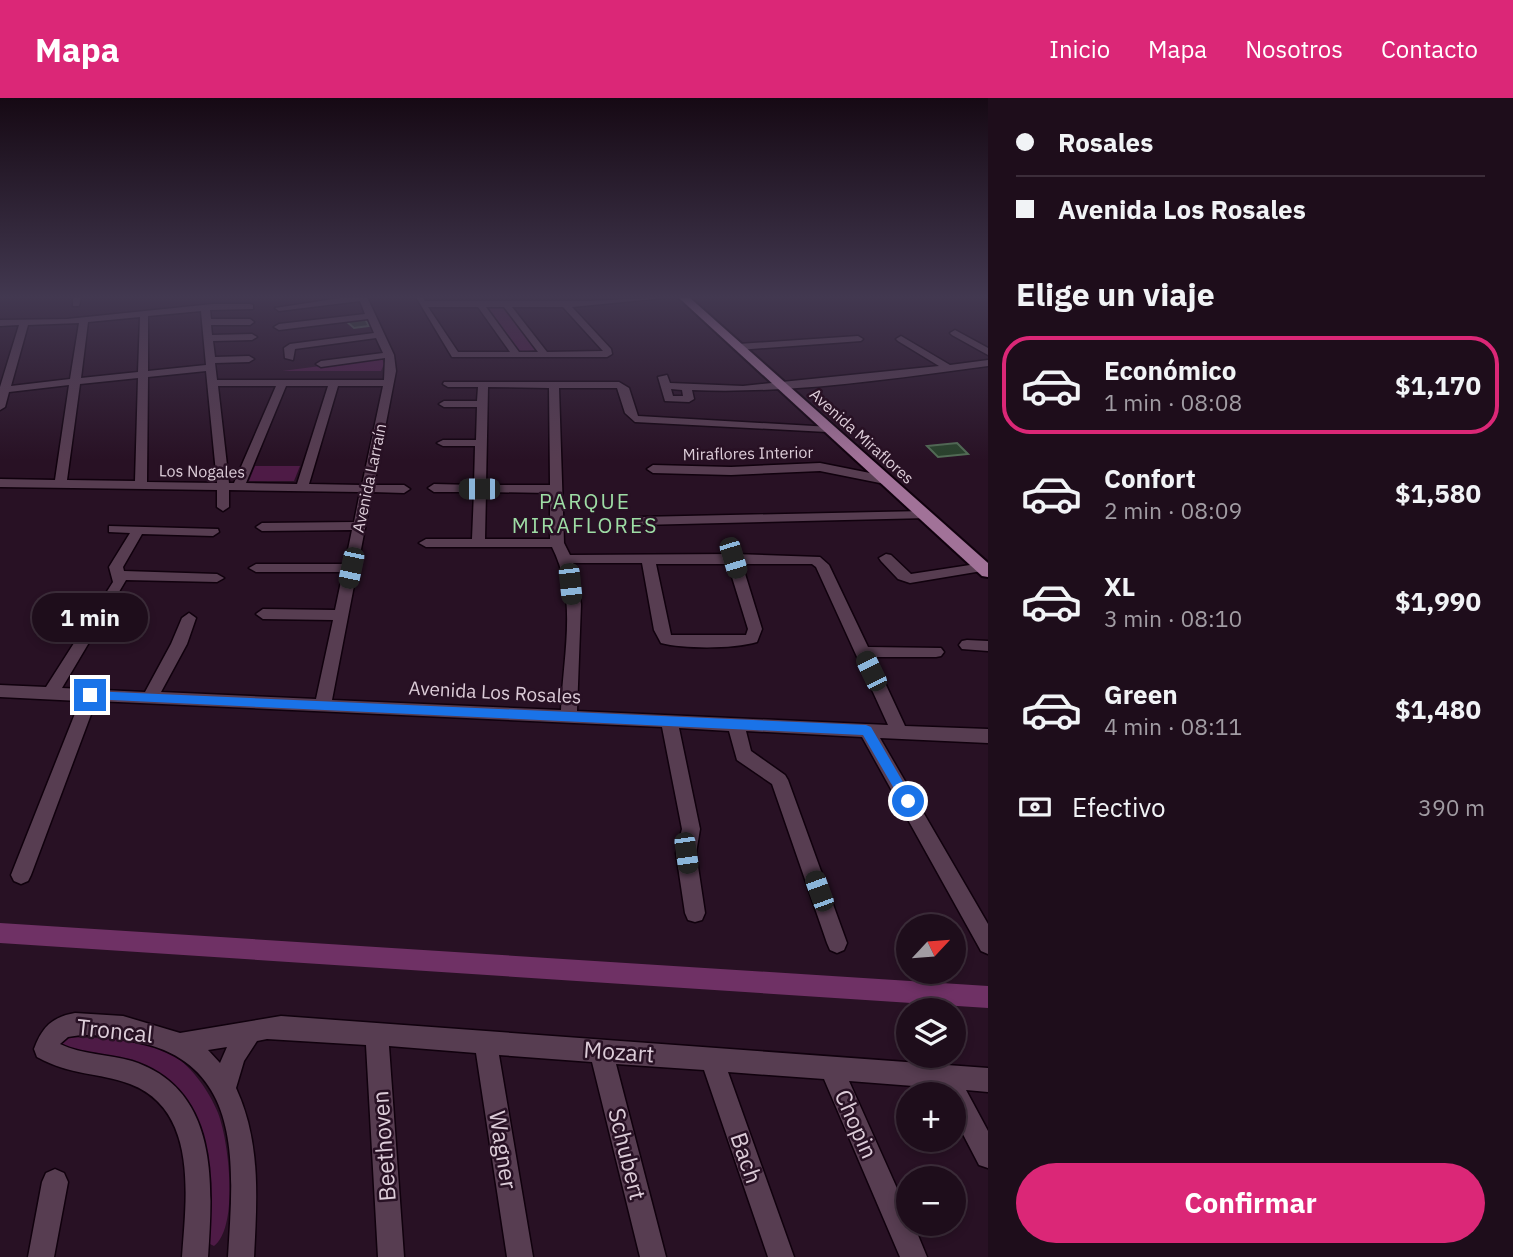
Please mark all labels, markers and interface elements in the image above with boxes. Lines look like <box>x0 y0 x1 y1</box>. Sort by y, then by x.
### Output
text: Mapa <box>35 28 120 71</box>
text: Inicio <box>1049 33 1110 65</box>
text: Mapa <box>1148 33 1207 65</box>
text: Nosotros <box>1245 33 1343 65</box>
text: Contacto <box>1381 33 1478 65</box>
text: Rosales <box>1058 125 1153 159</box>
text: Avenida Los Rosales <box>1058 192 1306 226</box>
text: Elige un viaje <box>1016 273 1215 315</box>
text: Económico <box>1104 353 1236 387</box>
icon: car <box>1020 354 1083 417</box>
text: $1,170 <box>1395 368 1481 402</box>
street label: Avenida Miraflores <box>806 384 918 488</box>
text: 1 min · 08:08 <box>1104 387 1242 417</box>
street label: Avenida Larraín <box>348 422 390 534</box>
street label: Miraflores Interior <box>683 442 814 464</box>
street label: Los Nogales <box>159 460 245 482</box>
text: Confort <box>1104 461 1196 495</box>
icon: car <box>1020 462 1083 525</box>
text: $1,580 <box>1395 476 1481 510</box>
car <box>459 479 501 500</box>
district label: PARQUE MIRAFLORES <box>512 487 658 539</box>
text: 2 min · 08:09 <box>1104 495 1242 525</box>
car <box>717 535 750 581</box>
car <box>337 545 366 591</box>
car <box>558 562 583 606</box>
text: XL <box>1104 569 1135 603</box>
icon: car <box>1020 570 1083 633</box>
text: $1,990 <box>1395 584 1481 618</box>
callout: 1 min <box>32 594 148 642</box>
text: 1 min <box>60 602 120 632</box>
text: 3 min · 08:10 <box>1104 603 1242 633</box>
car <box>853 648 890 694</box>
street label: Avenida Los Rosales <box>408 675 582 709</box>
text: Green <box>1104 677 1178 711</box>
icon: car <box>1020 678 1083 741</box>
route end <box>74 679 106 711</box>
text: $1,480 <box>1395 692 1481 726</box>
text: 4 min · 08:11 <box>1104 711 1242 741</box>
route start <box>892 785 924 817</box>
icon: cash <box>1016 788 1054 826</box>
text: Efectivo <box>1072 790 1166 824</box>
text: 390 m <box>1418 792 1485 822</box>
car <box>673 831 700 875</box>
car <box>802 868 837 914</box>
north arrow <box>896 914 966 984</box>
map controls <box>896 914 966 1236</box>
button: layers <box>896 998 966 1068</box>
street label: Troncal <box>75 1011 155 1049</box>
street label: Mozart <box>583 1034 656 1068</box>
button: + <box>896 1082 966 1152</box>
street label: Chopin <box>828 1084 885 1163</box>
street label: Beethoven <box>364 1090 402 1202</box>
street label: Schubert <box>602 1105 654 1203</box>
street label: Wagner <box>483 1109 525 1192</box>
street label: Bach <box>724 1128 770 1187</box>
button: Confirmar <box>1016 1163 1485 1243</box>
button: − <box>896 1166 966 1236</box>

